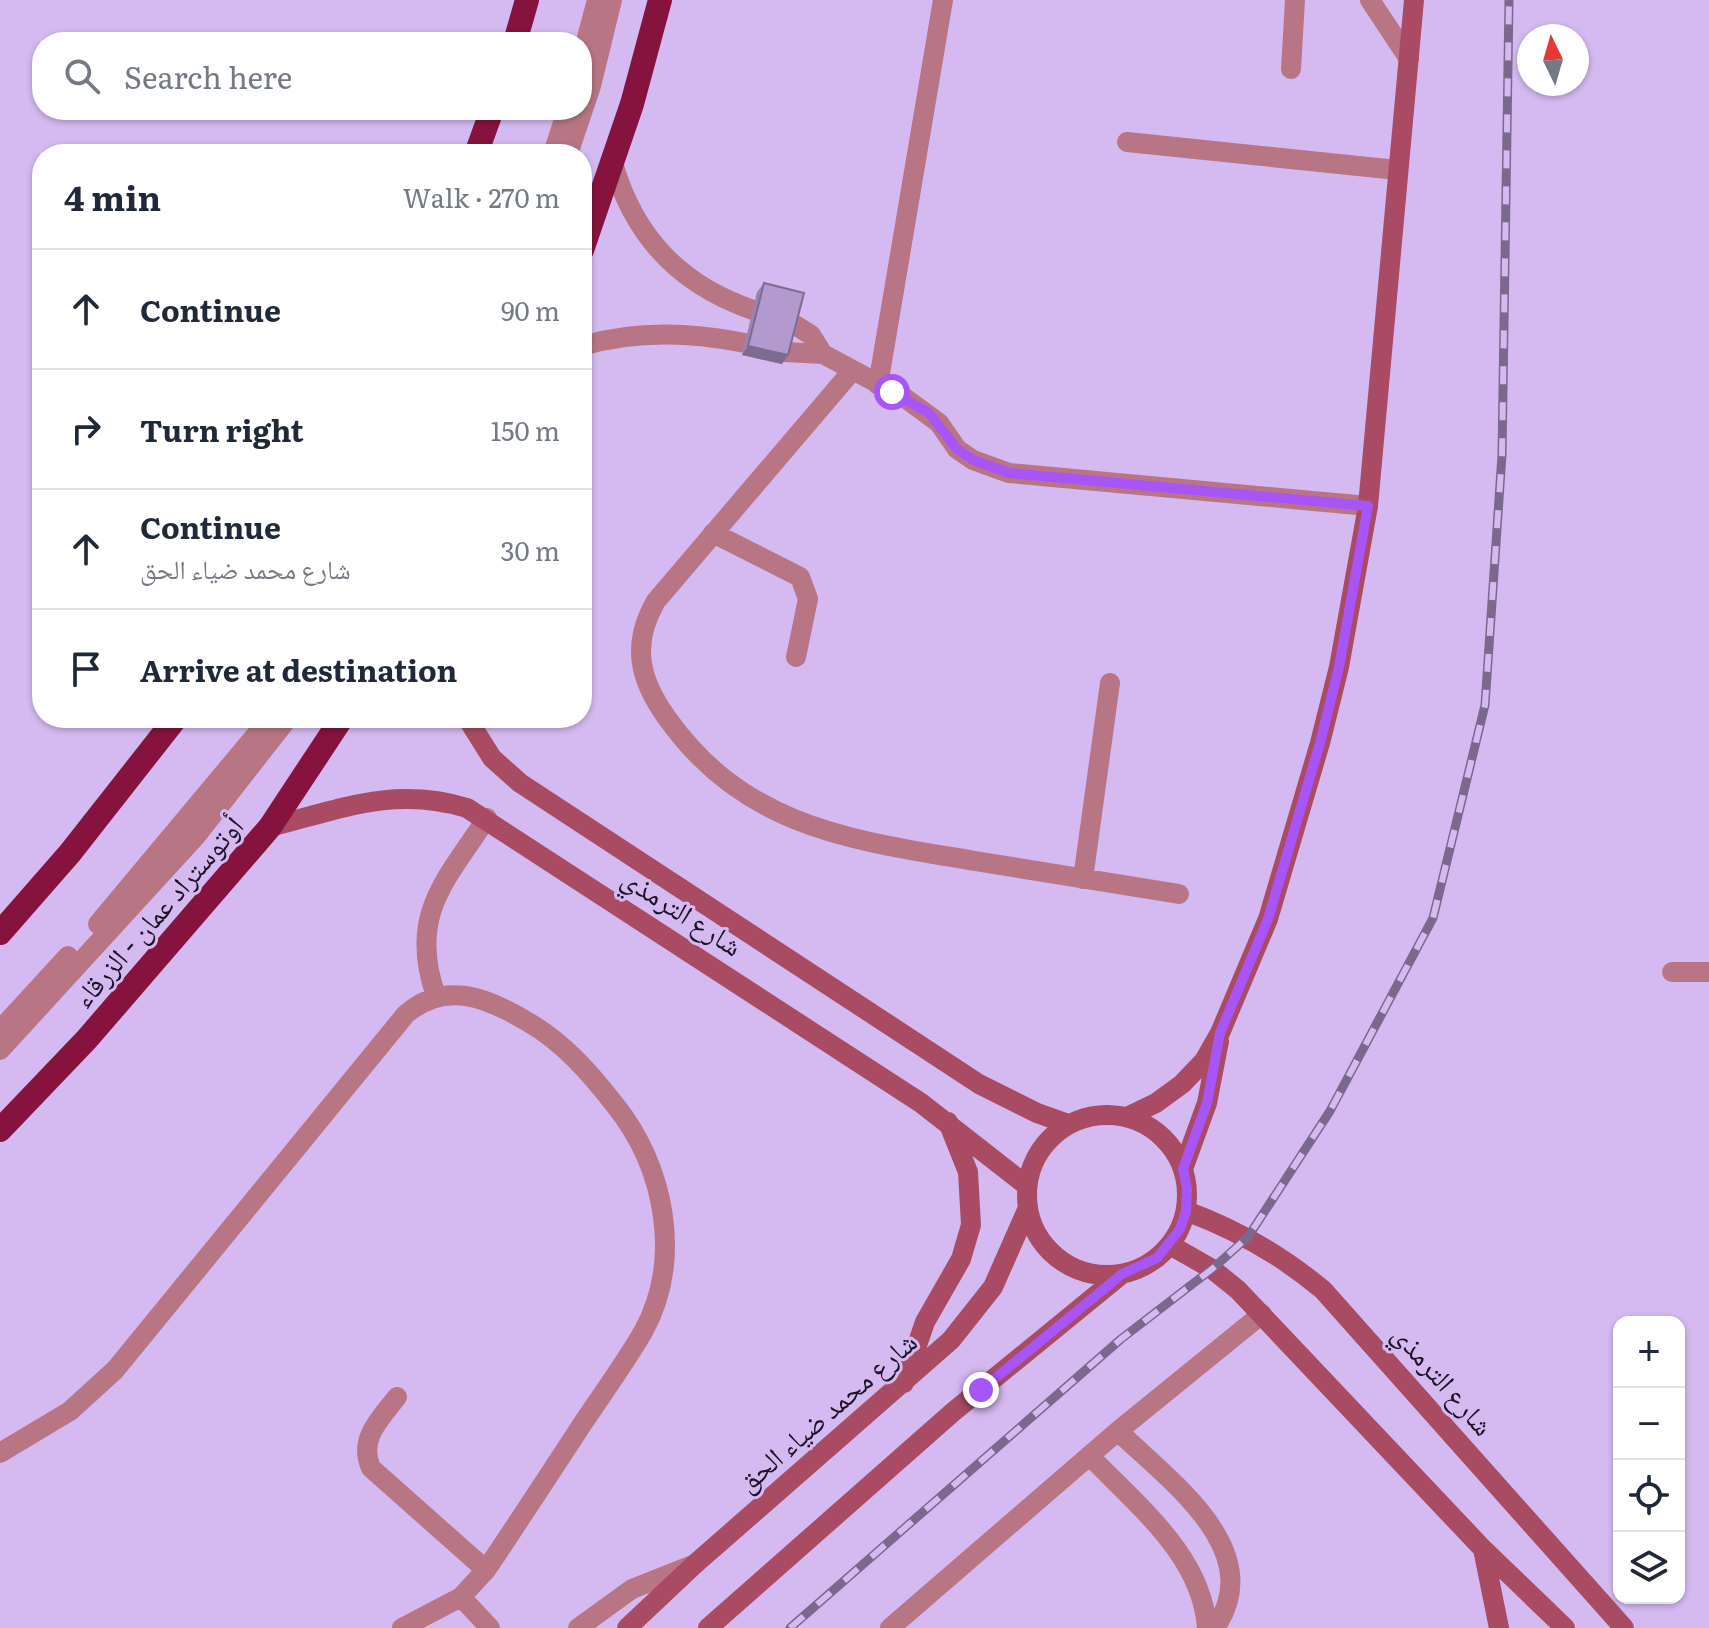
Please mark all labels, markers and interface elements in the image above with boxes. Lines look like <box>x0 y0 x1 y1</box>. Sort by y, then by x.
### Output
north arrow <box>1517 24 1589 96</box>
search box <box>32 32 592 120</box>
icon: search <box>60 54 104 98</box>
text: Search here <box>124 54 292 98</box>
text: 4 min <box>64 171 161 221</box>
text: Walk · 270 m <box>403 177 560 216</box>
icon: ahead <box>64 287 108 331</box>
text: Continue <box>140 287 281 331</box>
text: 90 m <box>501 290 560 329</box>
route start <box>874 374 910 410</box>
icon: right <box>64 407 108 451</box>
text: Turn right <box>140 407 304 451</box>
text: 150 m <box>491 410 560 449</box>
text: Continue <box>140 504 281 548</box>
icon: ahead <box>64 527 108 571</box>
text: 30 m <box>500 530 560 569</box>
text: شارع محمد ضياء الحق <box>140 548 351 587</box>
icon: arrive <box>64 647 108 691</box>
text: Arrive at destination <box>140 647 457 691</box>
street label: أوتوستراد عمان - الزرقاء <box>61 805 252 1016</box>
street label: شارع الترمذي <box>612 856 752 968</box>
street label: شارع الترمذي <box>1381 1314 1505 1447</box>
map controls <box>1613 1316 1685 1604</box>
button: + <box>1613 1316 1685 1388</box>
street label: شارع محمد ضياء الحق <box>726 1320 925 1501</box>
route end <box>963 1372 999 1408</box>
button: − <box>1613 1388 1685 1460</box>
button: locate <box>1613 1460 1685 1532</box>
button: layers <box>1613 1532 1685 1604</box>

